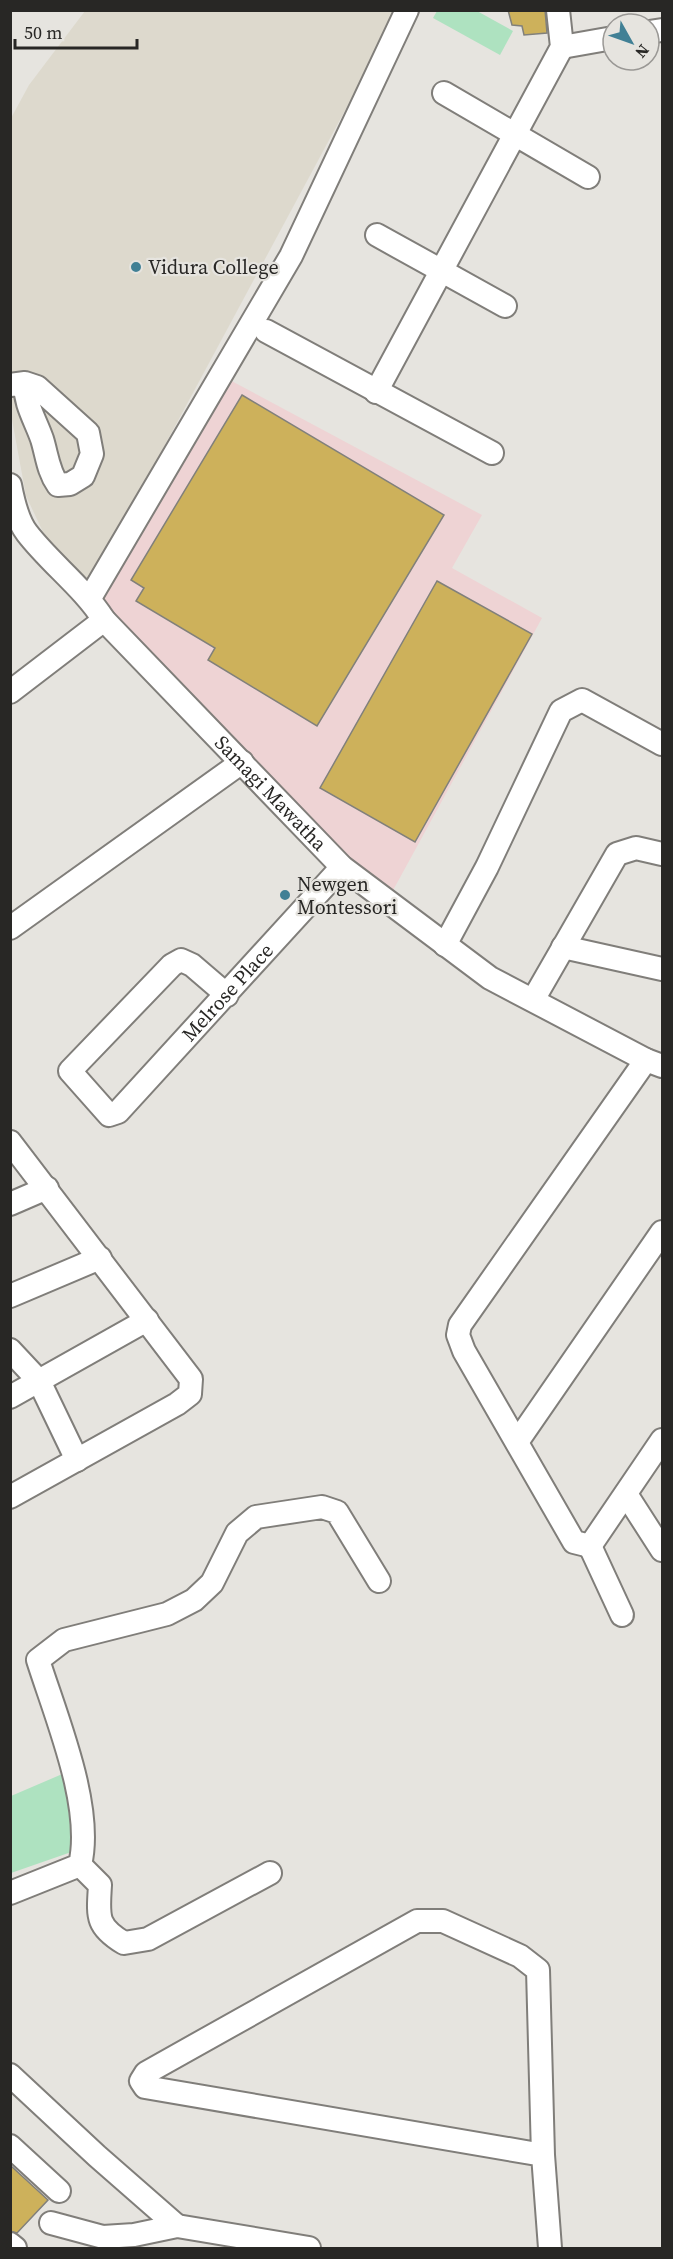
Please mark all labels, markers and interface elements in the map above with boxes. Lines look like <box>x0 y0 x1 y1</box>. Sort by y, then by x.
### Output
scale bar <box>15 12 136 50</box>
north arrow <box>601 12 661 72</box>
text: 50 m <box>24 20 62 45</box>
text: N <box>630 40 655 63</box>
place label: Vidura College <box>148 253 279 281</box>
marker: Vidura College <box>129 260 143 274</box>
street label: Samagi Mawatha <box>208 729 334 858</box>
place label: Newgen Montessori <box>297 870 397 921</box>
marker: Newgen Montessori <box>278 888 292 902</box>
street label: Melrose Place <box>175 937 280 1048</box>

